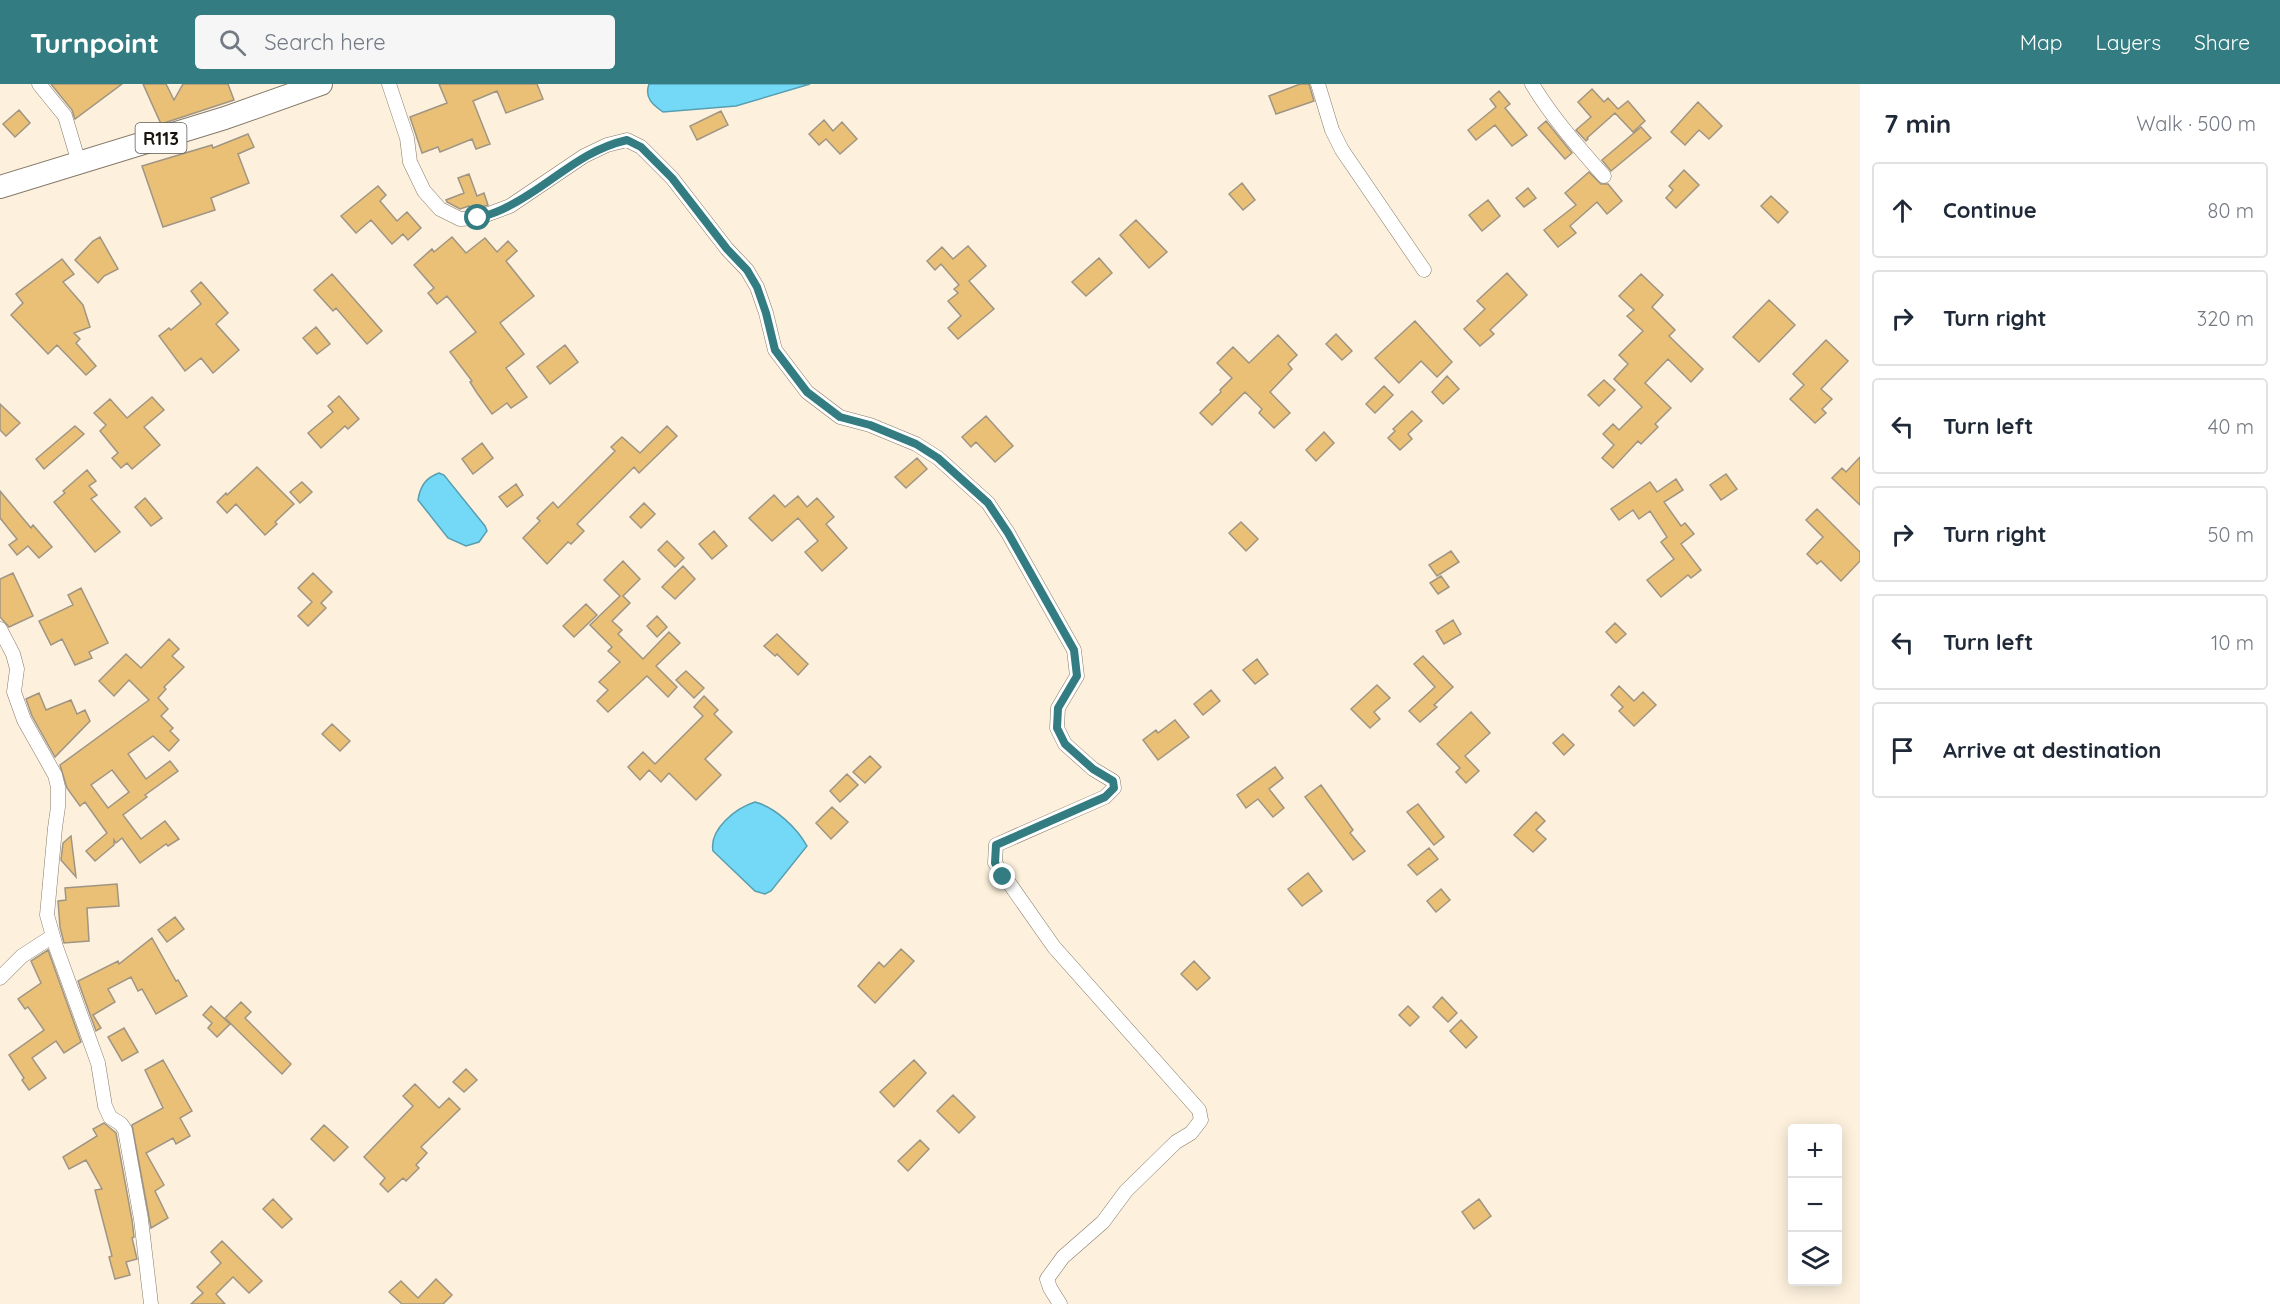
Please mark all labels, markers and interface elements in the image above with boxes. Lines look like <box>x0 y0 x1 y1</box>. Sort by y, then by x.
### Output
search box <box>195 15 615 69</box>
text: Turnpoint <box>30 25 159 60</box>
icon: search <box>216 26 249 59</box>
text: Search here <box>264 28 386 56</box>
text: Map <box>2020 29 2063 55</box>
text: Layers <box>2096 29 2161 55</box>
text: Share <box>2194 29 2250 55</box>
text: 7 min <box>1884 107 1951 140</box>
text: Walk · 500 m <box>2136 111 2256 136</box>
road number: R113 <box>136 123 186 153</box>
icon: ahead <box>1886 194 1919 227</box>
text: Continue <box>1943 196 2037 224</box>
text: 80 m <box>2208 198 2254 223</box>
route start <box>464 204 490 230</box>
icon: right <box>1886 302 1919 335</box>
text: Turn right <box>1943 304 2047 332</box>
text: 320 m <box>2197 306 2254 331</box>
icon: left <box>1886 410 1919 443</box>
text: Turn left <box>1943 412 2033 440</box>
text: 40 m <box>2208 414 2254 439</box>
icon: right <box>1886 518 1919 551</box>
text: Turn right <box>1943 520 2047 548</box>
text: 50 m <box>2208 522 2254 547</box>
icon: left <box>1886 626 1919 659</box>
text: Turn left <box>1943 628 2033 656</box>
text: 10 m <box>2211 630 2254 655</box>
icon: arrive <box>1886 734 1919 767</box>
text: Arrive at destination <box>1943 736 2161 764</box>
route end <box>989 863 1015 889</box>
map controls <box>1788 1124 1842 1286</box>
button: + <box>1788 1124 1842 1178</box>
button: − <box>1788 1178 1842 1232</box>
button: layers <box>1788 1232 1842 1286</box>

